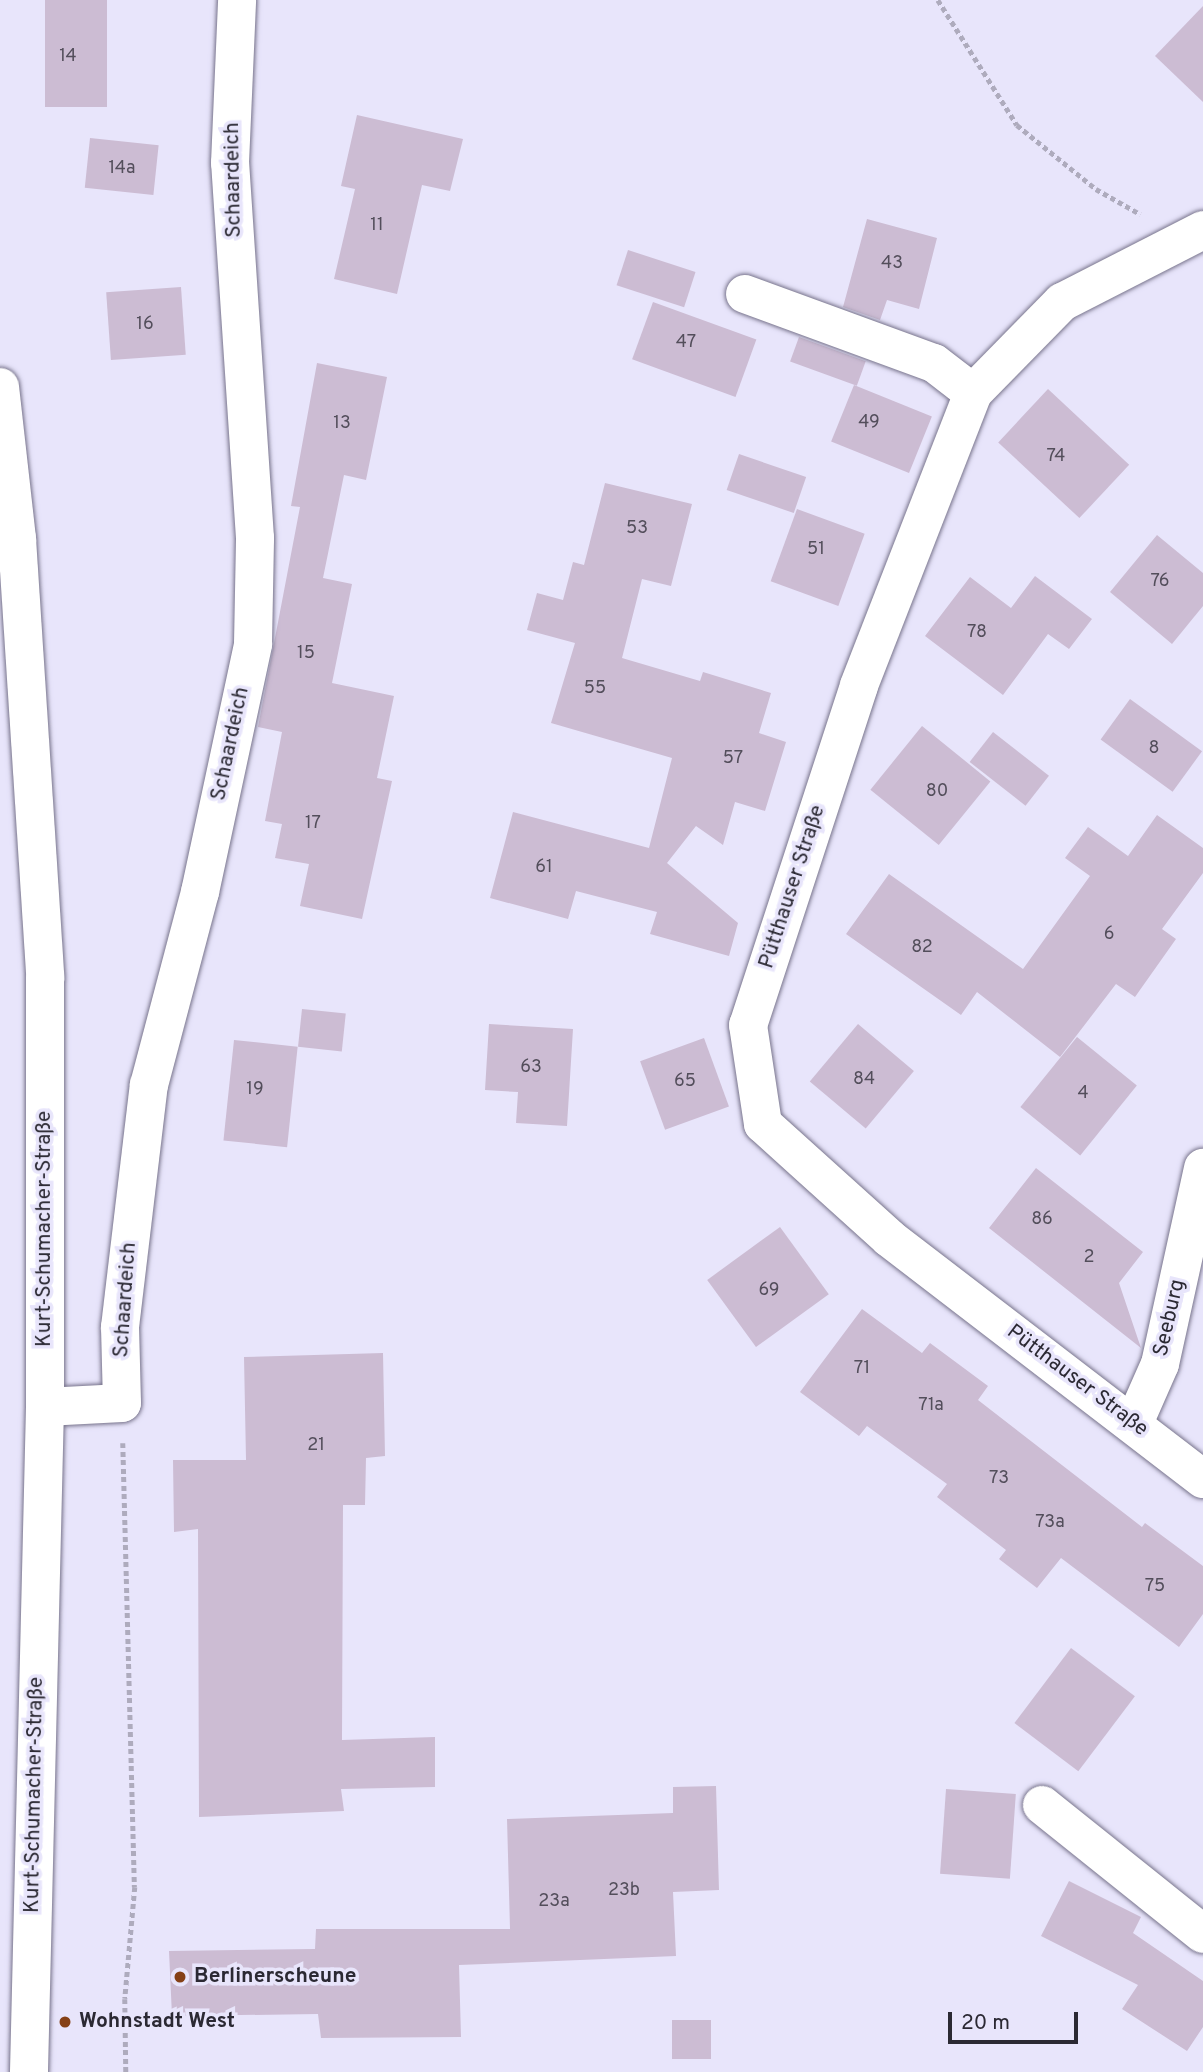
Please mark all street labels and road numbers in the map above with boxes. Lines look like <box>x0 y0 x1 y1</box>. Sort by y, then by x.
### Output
street label: Schaardeich <box>220 122 248 238</box>
street label: Schaardeich <box>207 685 255 803</box>
street label: Pütthauser Straße <box>755 802 831 972</box>
street label: Kurt-Schumacher-Straße <box>32 1111 58 1347</box>
street label: Schaardeich <box>109 1242 143 1358</box>
street label: Seeburg <box>1149 1277 1191 1359</box>
street label: Pütthauser Straße <box>1001 1320 1153 1442</box>
street label: Kurt-Schumacher-Straße <box>20 1677 50 1913</box>

